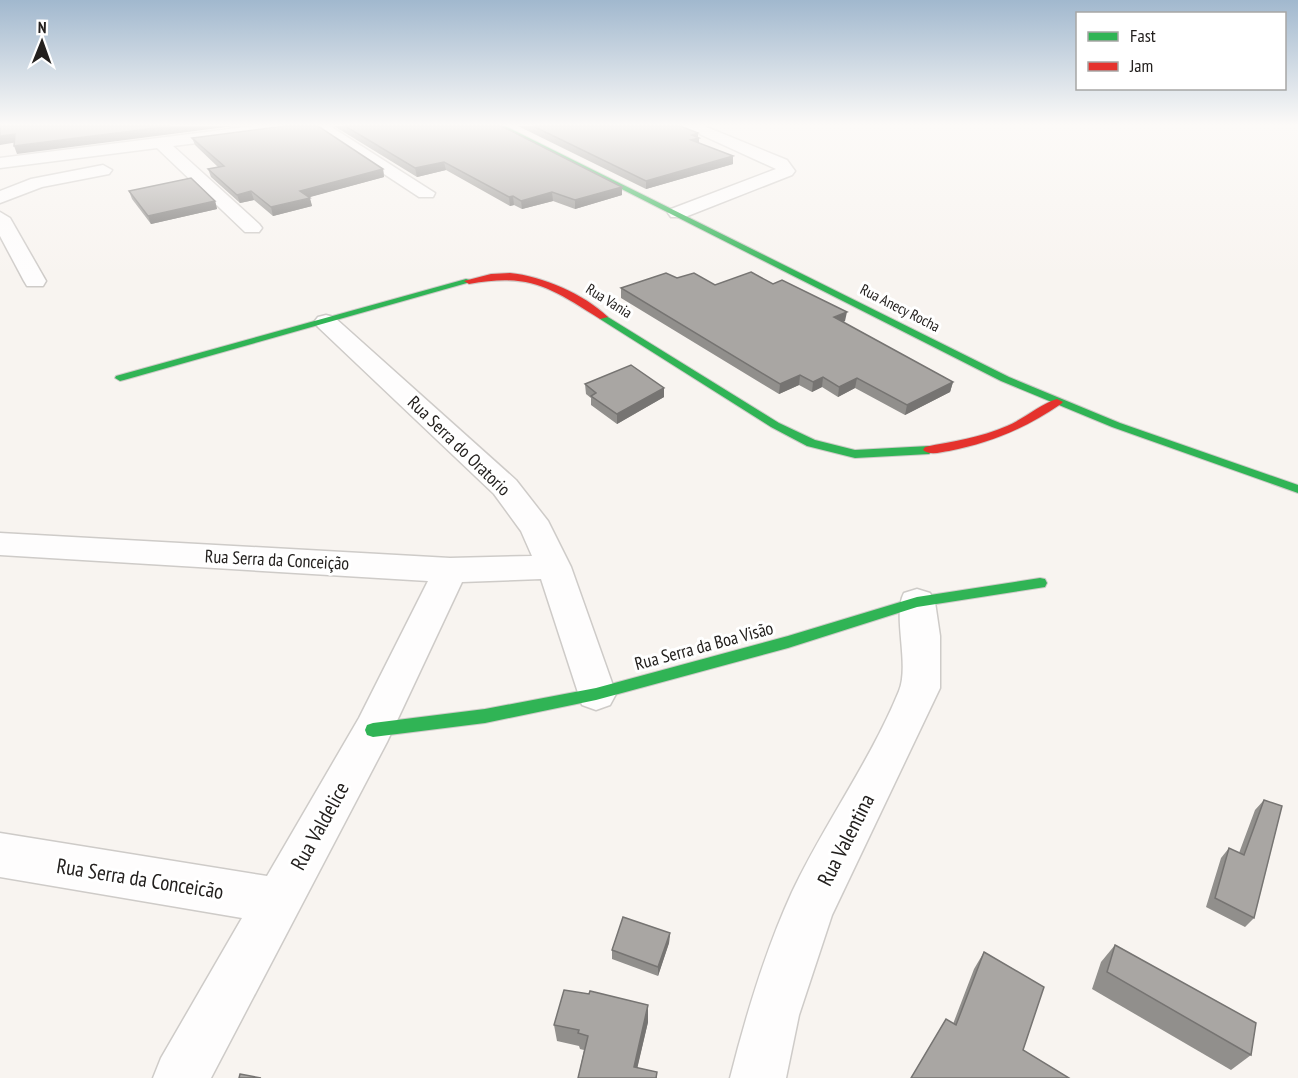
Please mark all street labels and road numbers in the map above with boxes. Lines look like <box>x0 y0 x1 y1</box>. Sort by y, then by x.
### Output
street label: Rua Vania <box>583 279 636 322</box>
street label: Rua Anecy Rocha <box>857 279 943 336</box>
street label: Rua Serra do Oratorio <box>403 391 516 501</box>
street label: Rua Serra da Conceição <box>204 544 350 575</box>
street label: Rua Serra da Boa Visão <box>632 616 776 675</box>
street label: Rua Valdelice <box>284 777 355 875</box>
street label: Rua Valentina <box>811 789 880 890</box>
street label: Rua Serra da Conceicão <box>55 852 225 905</box>

